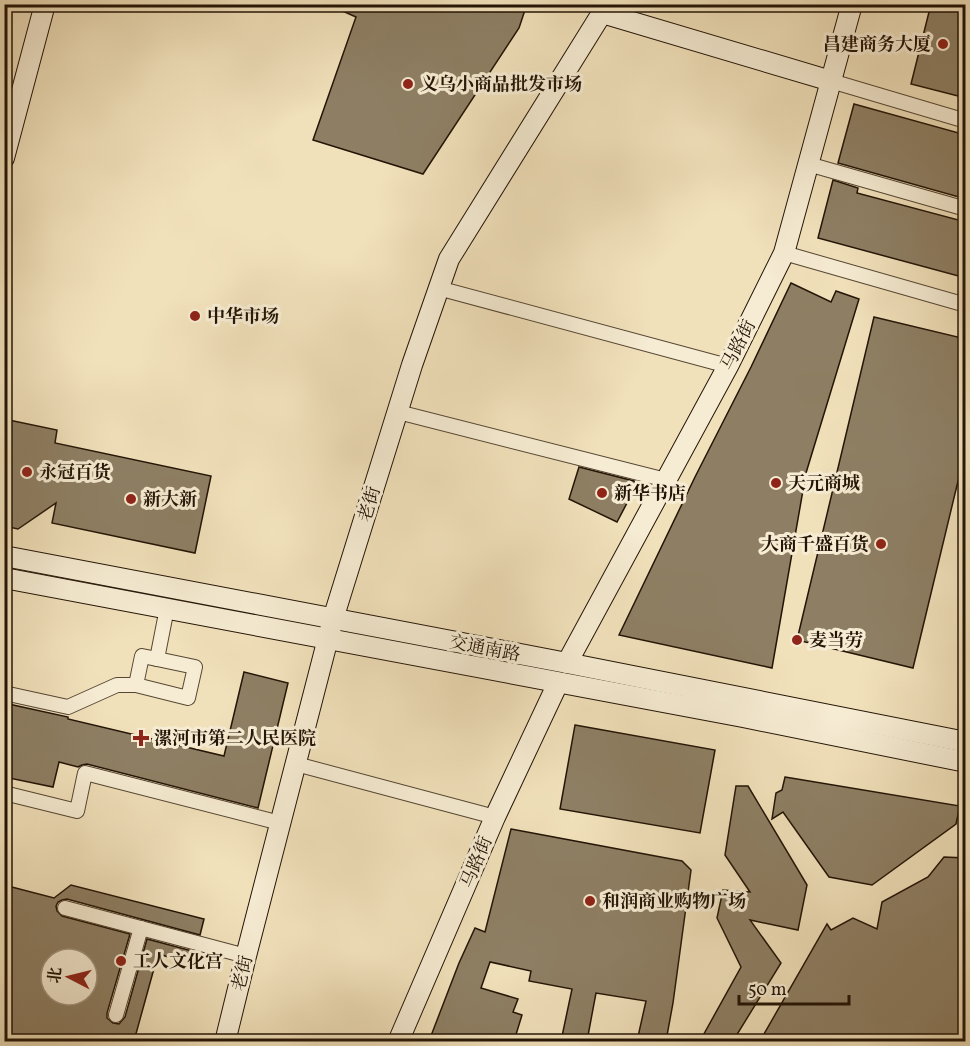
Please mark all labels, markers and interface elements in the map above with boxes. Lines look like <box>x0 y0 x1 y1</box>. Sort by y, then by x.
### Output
place label: 昌建商务大厦 <box>823 33 931 58</box>
marker: 昌建商务大厦 <box>936 37 950 51</box>
place label: 义乌小商品批发市场 <box>420 73 582 98</box>
marker: 义乌小商品批发市场 <box>401 77 415 91</box>
place label: 中华市场 <box>207 305 279 330</box>
marker: 中华市场 <box>188 309 202 323</box>
street label: 马路街 <box>716 316 763 375</box>
place label: 永冠百货 <box>39 461 111 486</box>
marker: 永冠百货 <box>20 465 34 479</box>
place label: 天元商城 <box>788 472 860 497</box>
marker: 天元商城 <box>769 476 783 490</box>
place label: 新华书店 <box>614 482 686 507</box>
street label: 老街 <box>353 484 388 525</box>
marker: 新华书店 <box>595 486 609 500</box>
place label: 新大新 <box>143 488 197 513</box>
marker: 新大新 <box>124 492 138 506</box>
place label: 大商千盛百货 <box>761 533 869 558</box>
marker: 大商千盛百货 <box>874 537 888 551</box>
place label: 麦当劳 <box>809 629 863 654</box>
street label: 交通南路 <box>447 630 522 669</box>
marker: 麦当劳 <box>790 633 804 647</box>
place label: 漯河市第二人民医院 <box>154 727 316 752</box>
marker: 漯河市第二人民医院 <box>132 729 150 747</box>
street label: 马路街 <box>455 833 499 892</box>
place label: 和润商业购物广场 <box>602 890 746 915</box>
marker: 和润商业购物广场 <box>583 894 597 908</box>
north arrow <box>39 947 99 1007</box>
place label: 工人文化宫 <box>133 950 223 975</box>
street label: 老街 <box>227 953 260 994</box>
marker: 工人文化宫 <box>114 954 128 968</box>
text: 北 <box>44 966 68 985</box>
scale bar <box>739 968 848 1006</box>
text: 50 m <box>748 978 787 1003</box>

